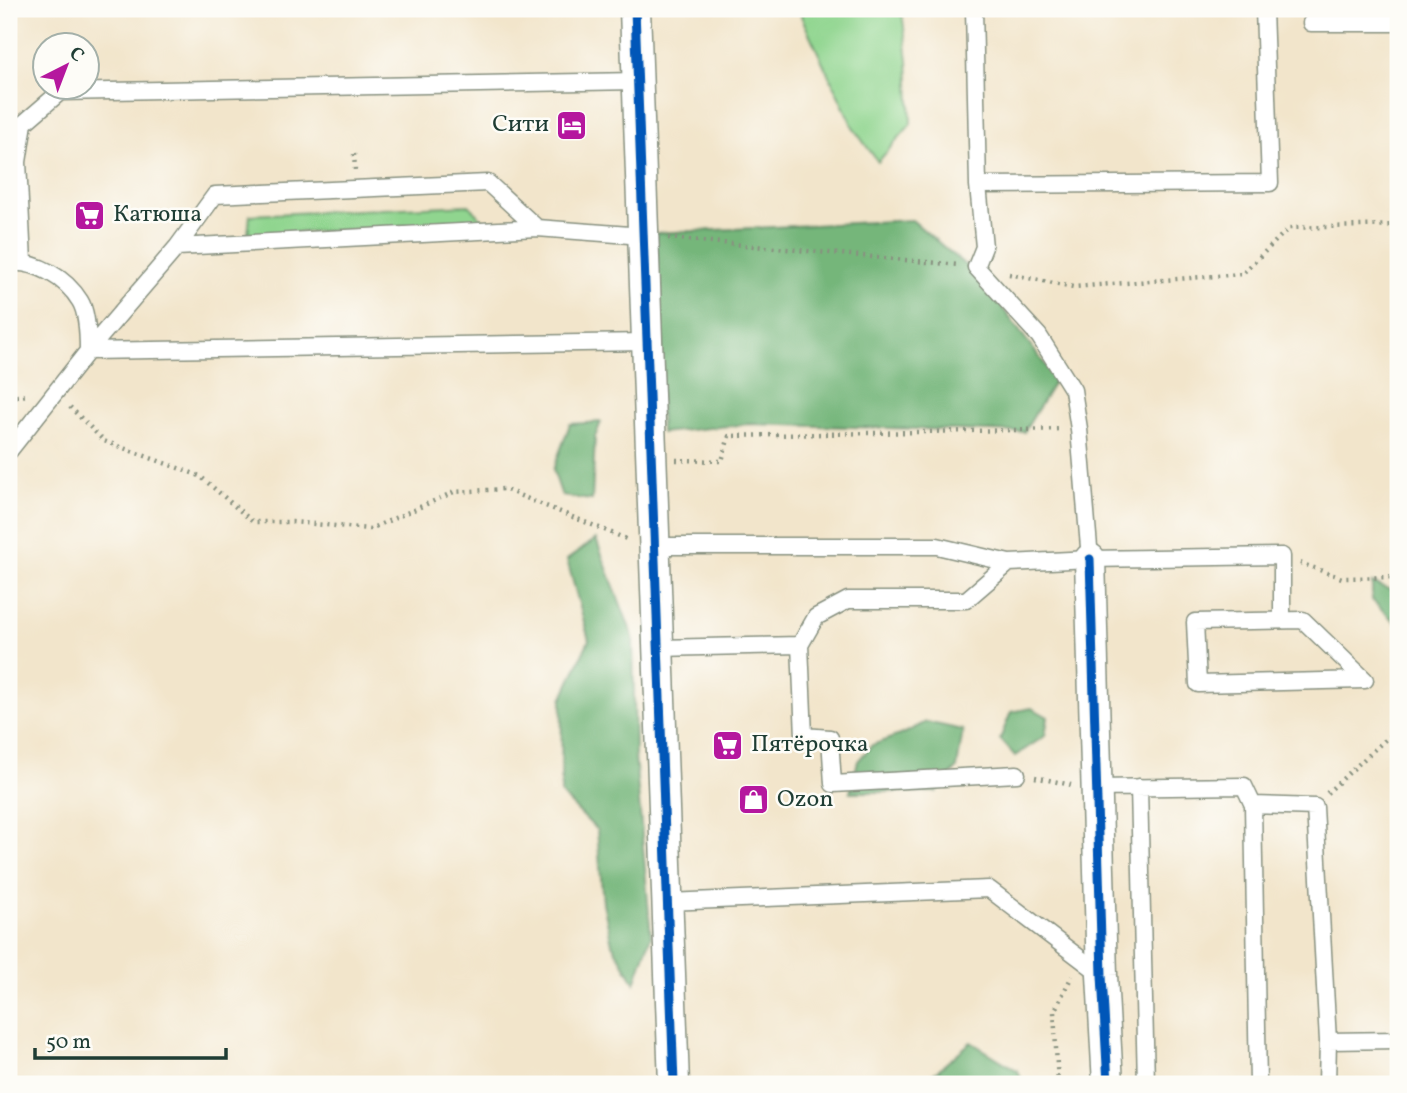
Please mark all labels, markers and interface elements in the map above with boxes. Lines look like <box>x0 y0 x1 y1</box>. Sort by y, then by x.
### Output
north arrow <box>32 32 102 102</box>
text: С <box>63 41 89 69</box>
place label: Сити <box>492 108 549 142</box>
hotel icon: Сити <box>555 108 589 142</box>
supermarket icon: Катюша <box>73 198 107 232</box>
place label: Катюша <box>113 198 202 232</box>
supermarket icon: Пятёрочка <box>711 728 745 762</box>
place label: Пятёрочка <box>751 728 869 762</box>
shop icon: Ozon <box>737 783 771 817</box>
place label: Ozon <box>777 783 834 817</box>
scale bar <box>35 1016 226 1060</box>
text: 50 m <box>46 1028 91 1057</box>

